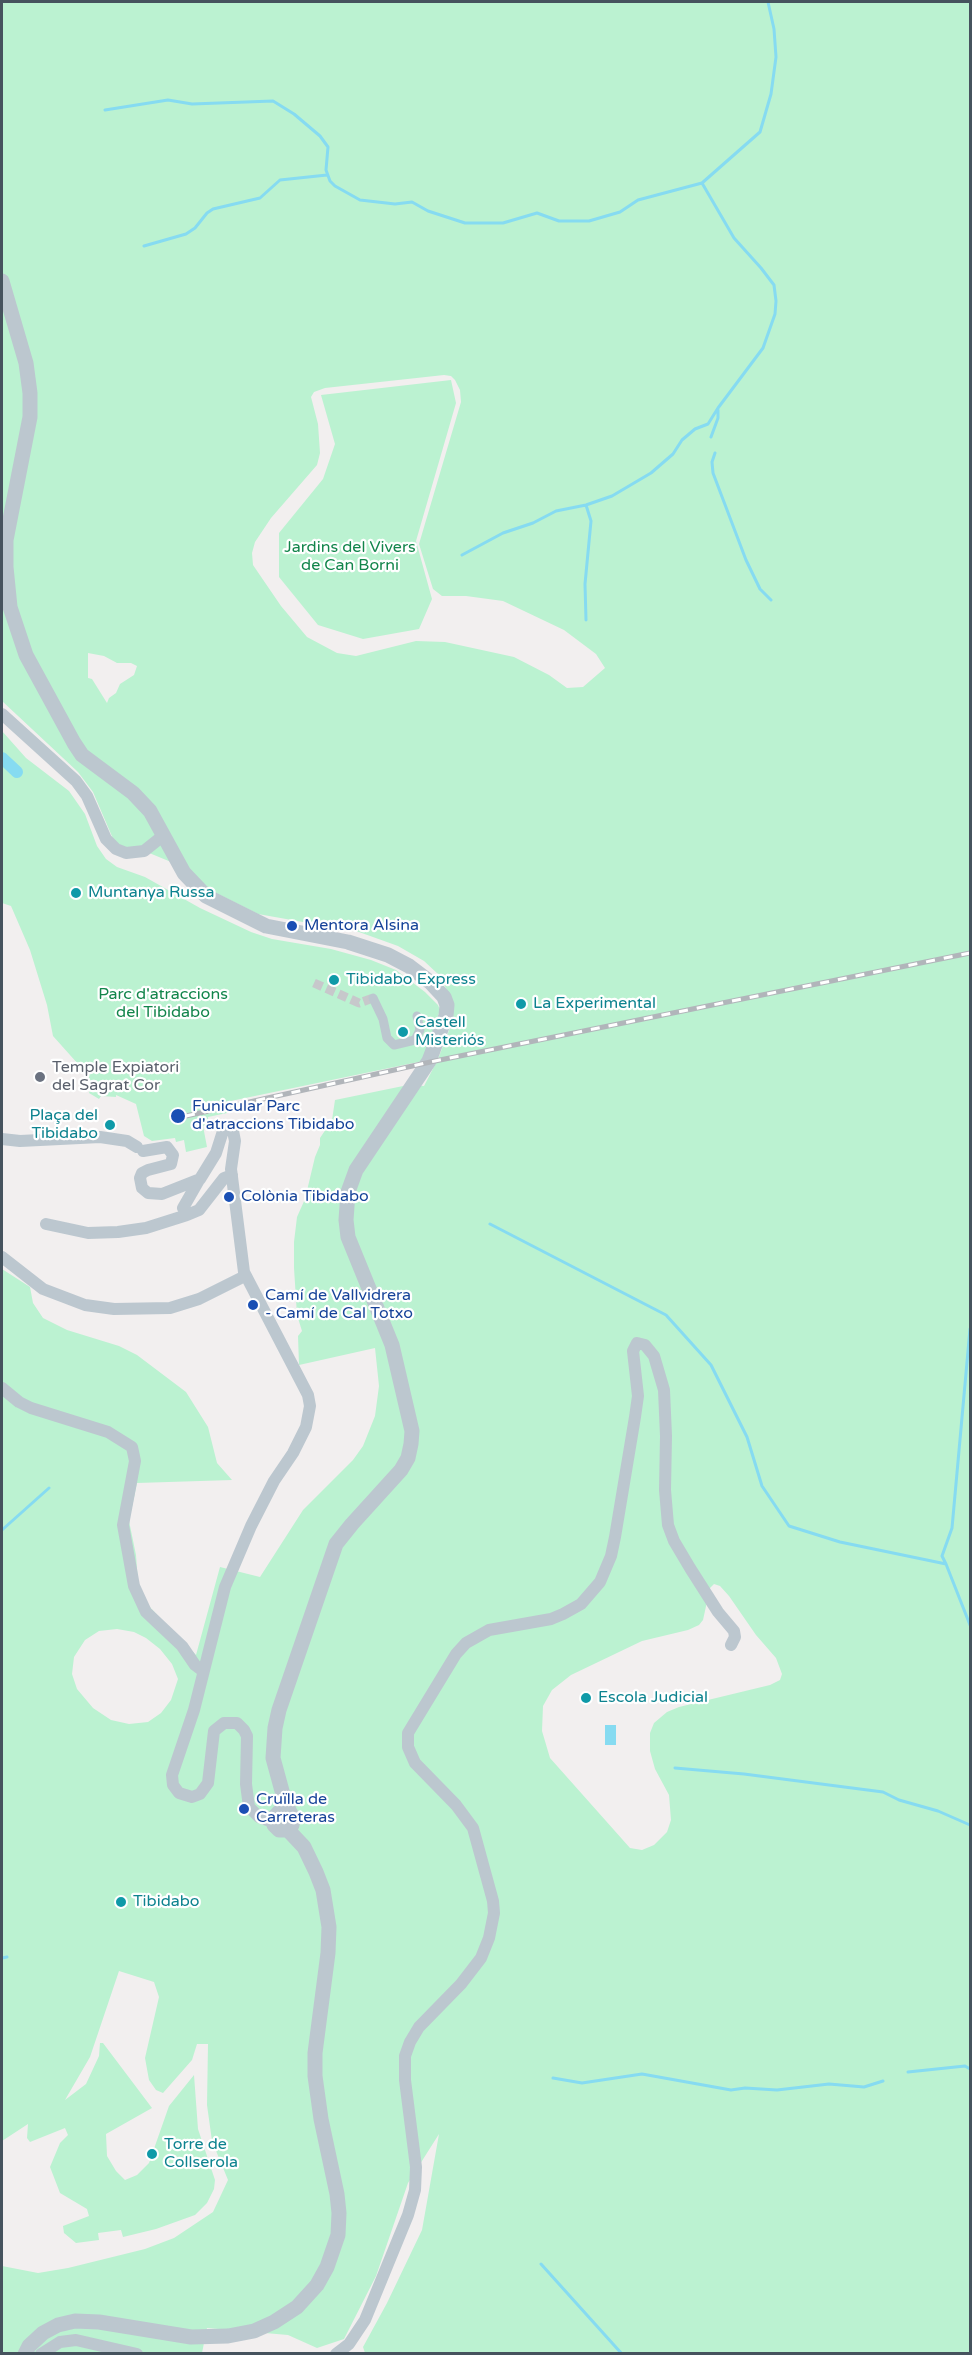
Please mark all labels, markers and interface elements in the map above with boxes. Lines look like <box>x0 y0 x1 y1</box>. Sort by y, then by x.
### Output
park label: Jardins del Vivers de Can Borni <box>284 538 416 576</box>
place label: Muntanya Russa <box>88 883 214 903</box>
marker: Muntanya Russa <box>69 886 83 900</box>
place label: Mentora Alsina <box>304 916 419 936</box>
marker: Mentora Alsina <box>285 919 299 933</box>
place label: Tibidabo Express <box>346 970 476 990</box>
marker: Tibidabo Express <box>327 973 341 987</box>
park label: Parc d'atraccions del Tibidabo <box>98 985 228 1023</box>
place label: La Experimental <box>533 994 656 1014</box>
marker: La Experimental <box>514 997 528 1011</box>
place label: Castell Misteriós <box>415 1013 484 1051</box>
marker: Castell Misteriós <box>396 1025 410 1039</box>
place label: Temple Expiatori del Sagrat Cor <box>52 1058 179 1096</box>
marker: Temple Expiatori del Sagrat Cor <box>33 1070 47 1084</box>
place label: Funicular Parc d'atraccions Tibidabo <box>192 1097 355 1135</box>
place label: Plaça del Tibidabo <box>30 1106 98 1144</box>
marker: Funicular Parc d'atraccions Tibidabo <box>169 1107 187 1125</box>
marker: Plaça del Tibidabo <box>103 1118 117 1132</box>
place label: Colònia Tibidabo <box>241 1187 369 1207</box>
marker: Colònia Tibidabo <box>222 1190 236 1204</box>
place label: Camí de Vallvidrera - Camí de Cal Totxo <box>265 1286 413 1324</box>
marker: Camí de Vallvidrera - Camí de Cal Totxo <box>246 1298 260 1312</box>
place label: Escola Judicial <box>598 1688 708 1708</box>
marker: Escola Judicial <box>579 1691 593 1705</box>
place label: Cruïlla de Carreteras <box>256 1790 335 1828</box>
marker: Cruïlla de Carreteras <box>237 1802 251 1816</box>
place label: Tibidabo <box>133 1892 200 1912</box>
marker: Tibidabo <box>114 1895 128 1909</box>
place label: Torre de Collserola <box>164 2135 238 2173</box>
marker: Torre de Collserola <box>145 2147 159 2161</box>

